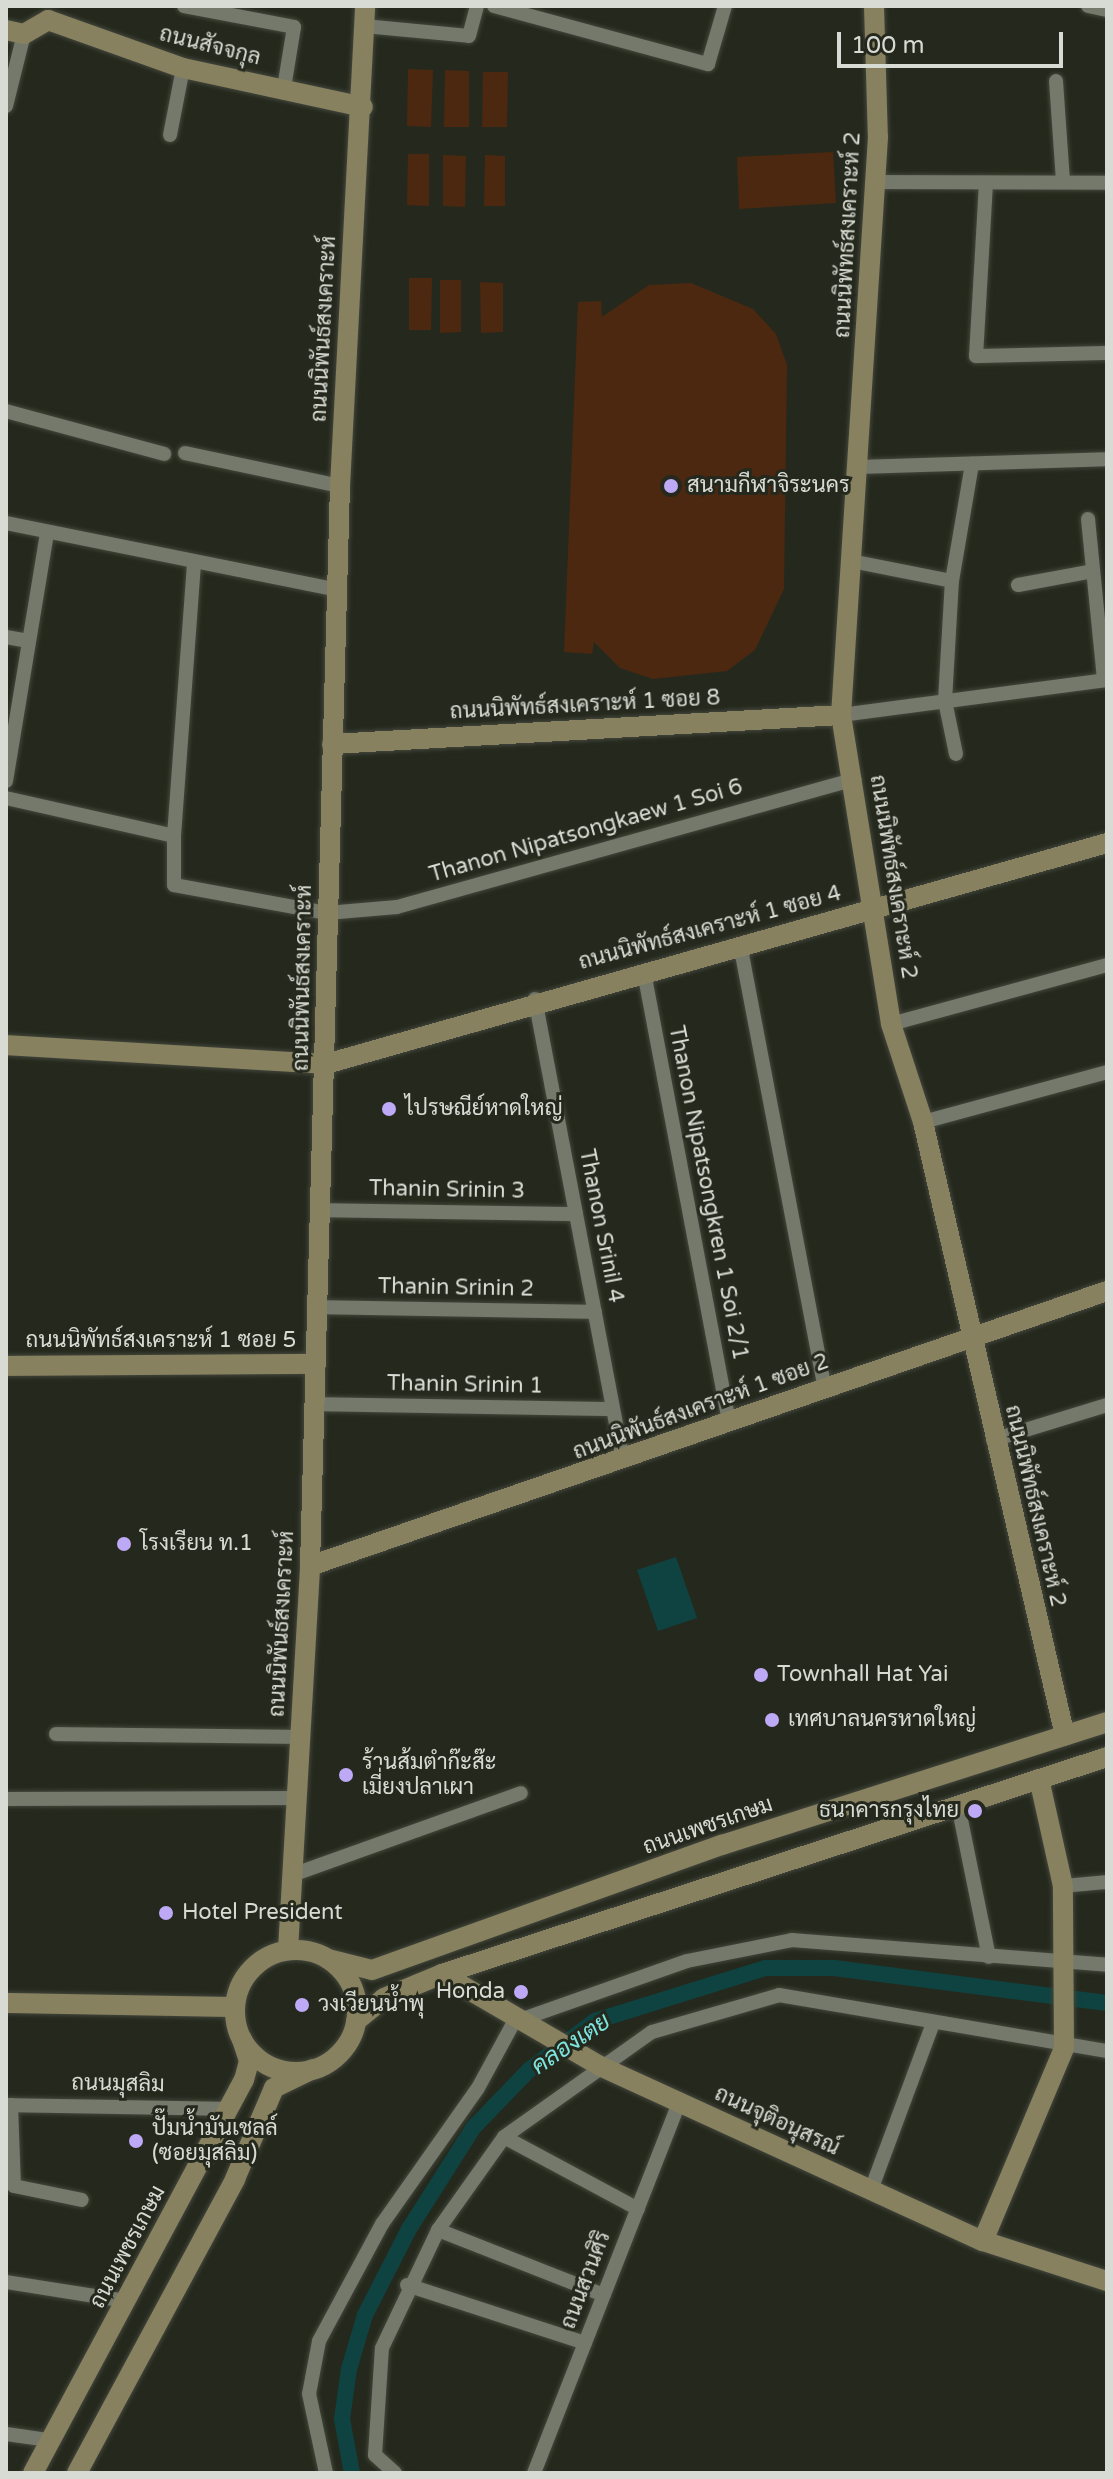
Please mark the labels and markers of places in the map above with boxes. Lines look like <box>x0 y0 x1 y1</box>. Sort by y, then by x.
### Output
place label: สนามกีฬาจิระนคร <box>687 473 850 499</box>
marker: สนามกีฬาจิระนคร <box>662 477 680 495</box>
place label: ไปรษณีย์หาดใหญ่ <box>405 1096 563 1122</box>
marker: ไปรษณีย์หาดใหญ่ <box>380 1100 398 1118</box>
place label: โรงเรียน ท.1 <box>140 1531 253 1557</box>
marker: โรงเรียน ท.1 <box>115 1535 133 1553</box>
place label: Townhall Hat Yai <box>777 1662 948 1688</box>
marker: Townhall Hat Yai <box>752 1666 770 1684</box>
place label: เทศบาลนครหาดใหญ่ <box>788 1707 976 1733</box>
marker: เทศบาลนครหาดใหญ่ <box>763 1711 781 1729</box>
place label: ร้านส้มตำก๊ะส๊ะ เมี่ยงปลาเผา <box>362 1749 497 1800</box>
marker: ร้านส้มตำก๊ะส๊ะ เมี่ยงปลาเผา <box>337 1766 355 1784</box>
place label: ธนาคารกรุงไทย <box>819 1798 959 1824</box>
marker: ธนาคารกรุงไทย <box>966 1802 984 1820</box>
place label: Hotel President <box>182 1900 343 1926</box>
marker: Hotel President <box>157 1904 175 1922</box>
place label: Honda <box>436 1979 505 2005</box>
marker: Honda <box>512 1983 530 2001</box>
place label: วงเวียนน้ำพุ <box>318 1992 424 2018</box>
marker: วงเวียนน้ำพุ <box>293 1996 311 2014</box>
place label: ปั๊มน้ำมันเชลล์ (ซอยมุสลิม) <box>152 2115 278 2166</box>
marker: ปั๊มน้ำมันเชลล์ (ซอยมุสลิม) <box>127 2132 145 2150</box>

